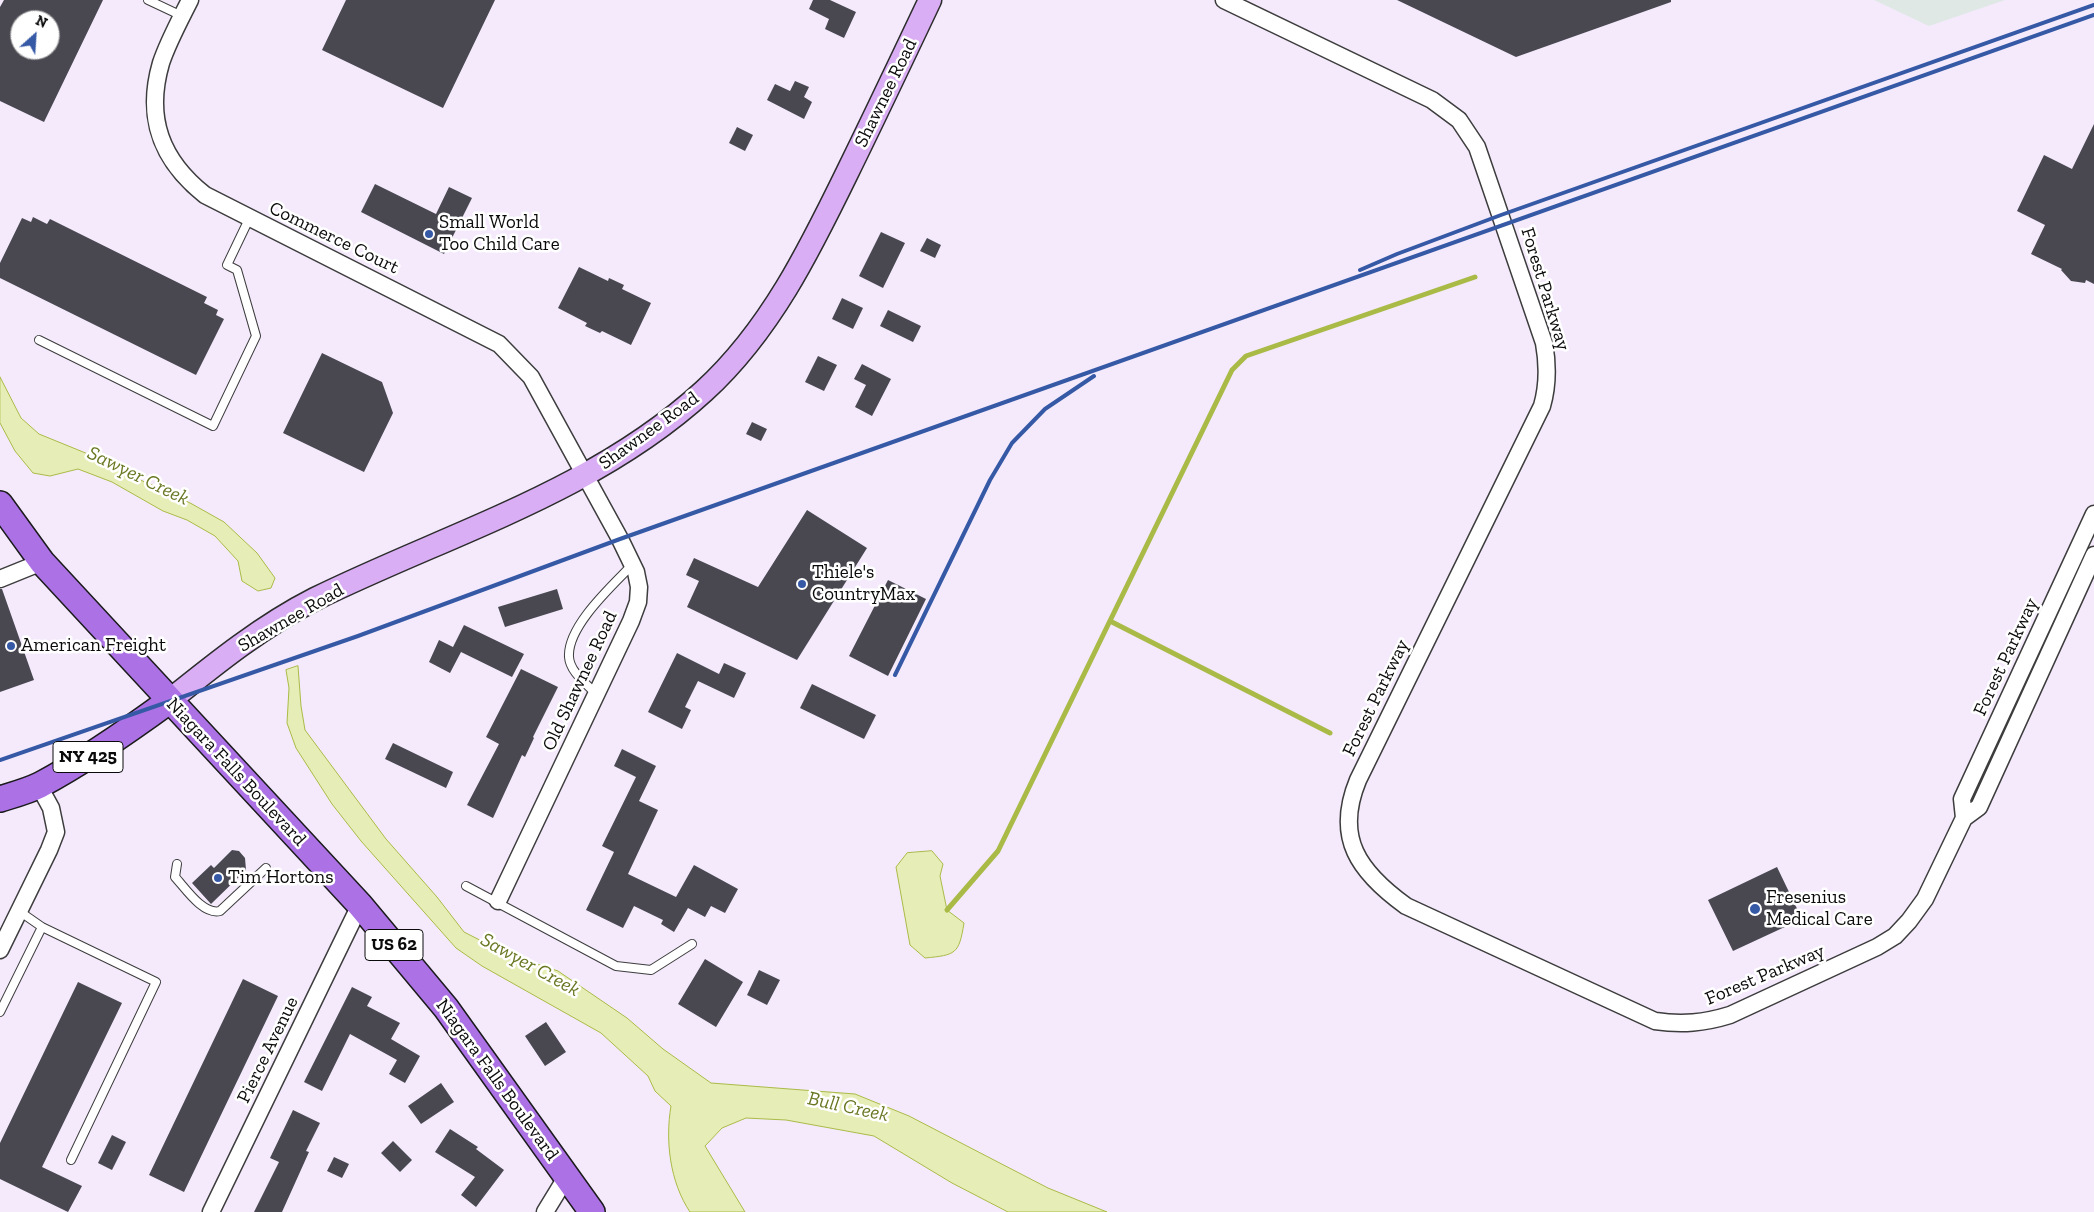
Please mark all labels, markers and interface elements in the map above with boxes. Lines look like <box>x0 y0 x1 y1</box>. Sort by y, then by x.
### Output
north arrow <box>10 10 60 60</box>
text: N <box>33 12 50 32</box>
street label: Shawnee Road <box>850 35 922 151</box>
street label: Commerce Court <box>265 197 403 279</box>
place label: Small World Too Child Care <box>439 212 560 256</box>
street label: Forest Parkway <box>1515 225 1575 353</box>
marker: Small World Too Child Care <box>423 228 435 240</box>
street label: Shawnee Road <box>595 387 703 475</box>
water label: Sawyer Creek <box>83 441 193 511</box>
place label: Thiele's CountryMax <box>812 562 915 606</box>
marker: Thiele's CountryMax <box>796 578 808 590</box>
street label: Shawnee Road <box>234 579 348 657</box>
street label: Forest Parkway <box>1969 594 2043 720</box>
street label: Old Shawnee Road <box>538 608 622 754</box>
place label: American Freight <box>21 635 166 657</box>
street label: Forest Parkway <box>1338 636 1414 760</box>
marker: American Freight <box>5 640 17 652</box>
street label: Niagara Falls Boulevard <box>161 693 311 851</box>
road number: NY 425 <box>53 742 123 772</box>
place label: Tim Hortons <box>228 867 333 889</box>
marker: Tim Hortons <box>212 872 224 884</box>
place label: Fresenius Medical Care <box>1766 887 1873 931</box>
marker: Fresenius Medical Care <box>1748 902 1762 916</box>
water label: Sawyer Creek <box>476 928 584 1002</box>
road number: US 62 <box>365 930 423 960</box>
street label: Forest Parkway <box>1702 940 1828 1010</box>
street label: Pierce Avenue <box>232 993 304 1107</box>
street label: Niagara Falls Boulevard <box>431 995 563 1165</box>
water label: Bull Creek <box>805 1087 891 1127</box>

